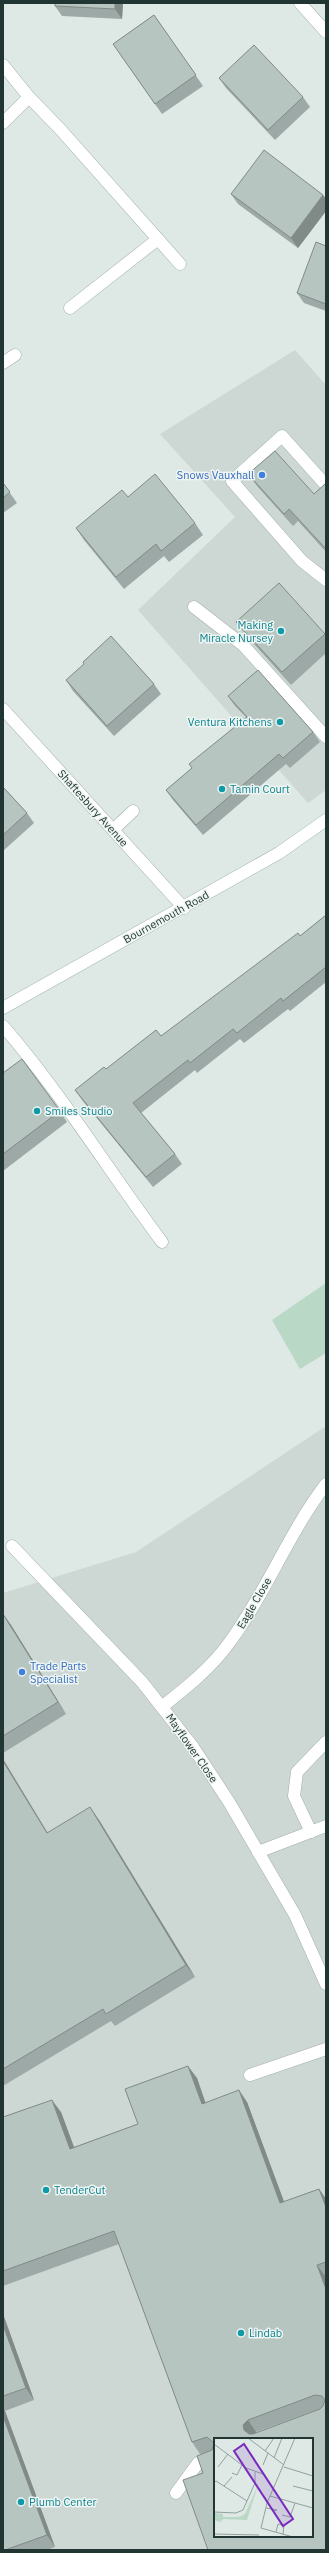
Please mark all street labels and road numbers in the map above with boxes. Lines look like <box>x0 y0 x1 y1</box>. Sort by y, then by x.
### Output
street label: Shaftesbury Avenue <box>55 767 131 849</box>
street label: Bournemouth Road <box>121 888 211 946</box>
street label: Eagle Close <box>234 1575 274 1631</box>
street label: Mayflower Close <box>163 1711 221 1785</box>

